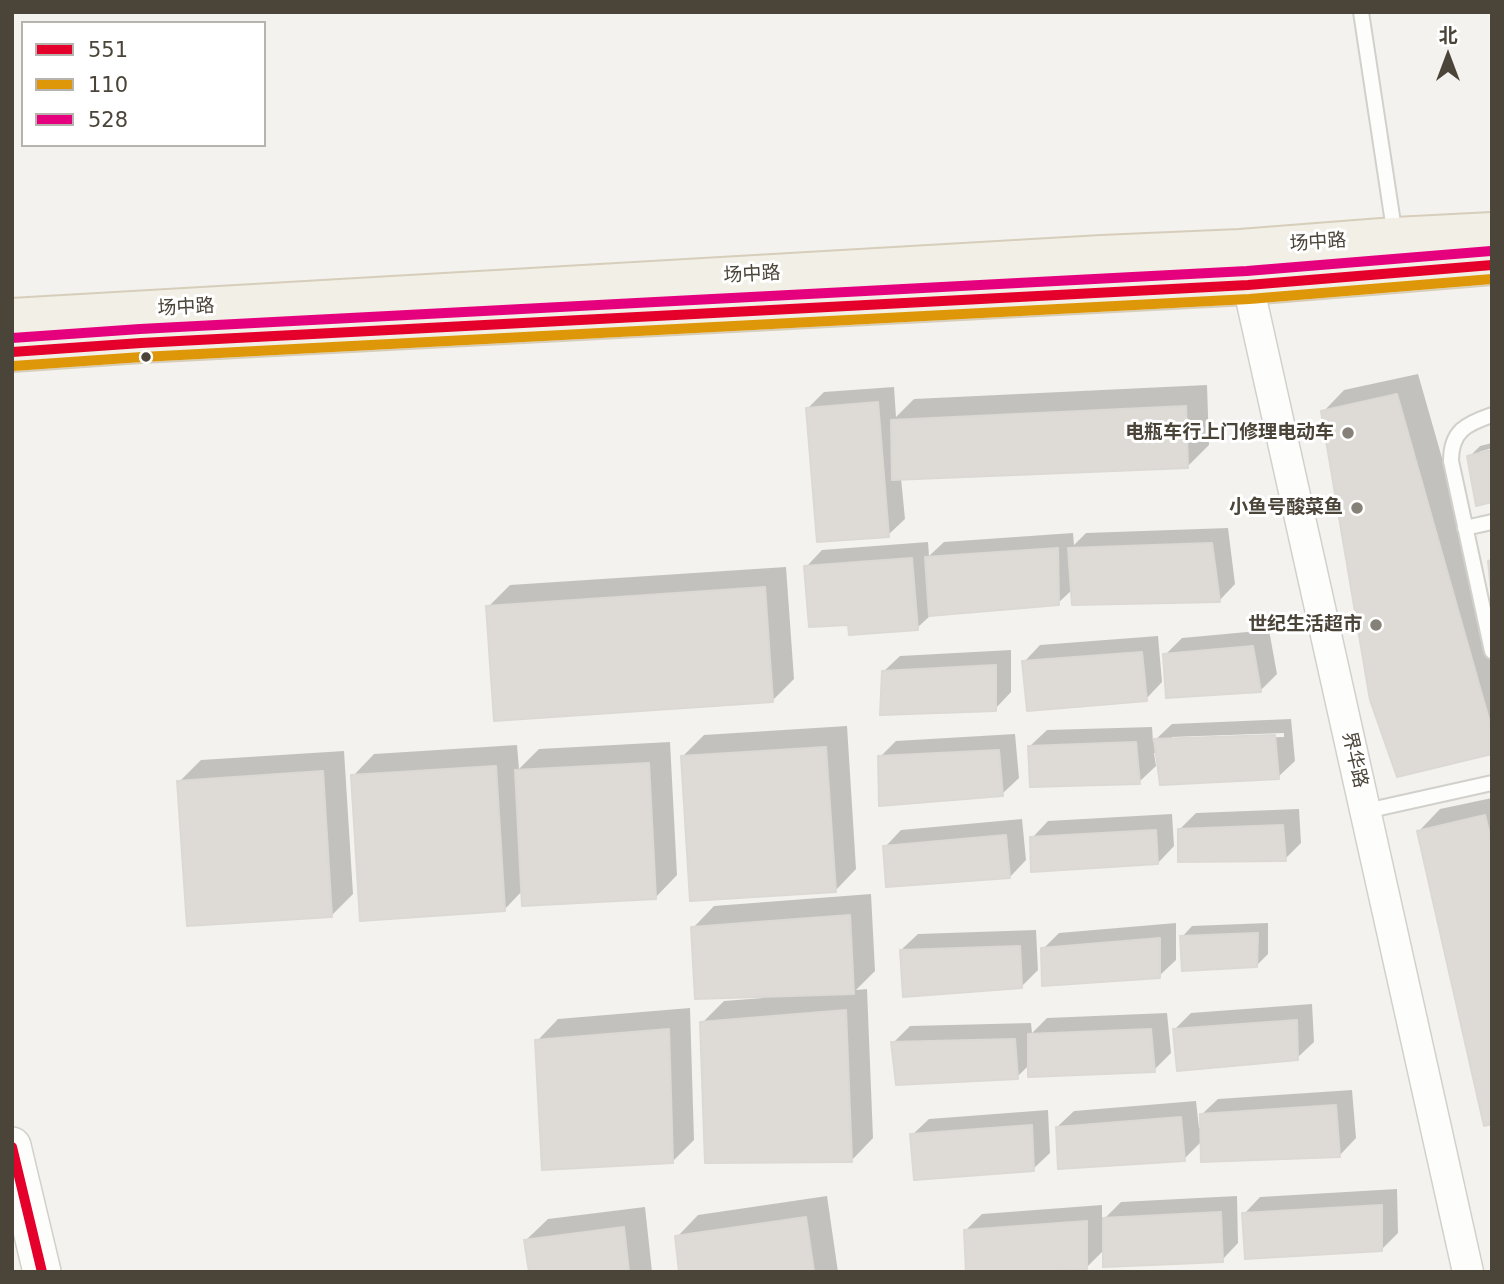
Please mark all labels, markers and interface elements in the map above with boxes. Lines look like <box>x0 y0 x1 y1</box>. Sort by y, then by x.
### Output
legend <box>21 21 266 147</box>
north arrow <box>1413 21 1483 91</box>
text: 北 <box>1438 24 1458 46</box>
text: 551 <box>88 38 128 62</box>
text: 110 <box>88 73 128 97</box>
text: 528 <box>88 108 128 132</box>
street label: 场中路 <box>1289 230 1347 256</box>
street label: 场中路 <box>723 262 781 288</box>
street label: 场中路 <box>157 295 215 321</box>
unlabelled marker <box>139 350 153 364</box>
place label: 电瓶车行上门修理电动车 <box>1125 422 1334 444</box>
marker: 电瓶车行上门修理电动车 <box>1340 425 1356 441</box>
place label: 小鱼号酸菜鱼 <box>1229 497 1343 519</box>
marker: 小鱼号酸菜鱼 <box>1349 500 1365 516</box>
place label: 世纪生活超市 <box>1248 614 1362 636</box>
marker: 世纪生活超市 <box>1368 617 1384 633</box>
street label: 界华路 <box>1336 730 1372 790</box>

